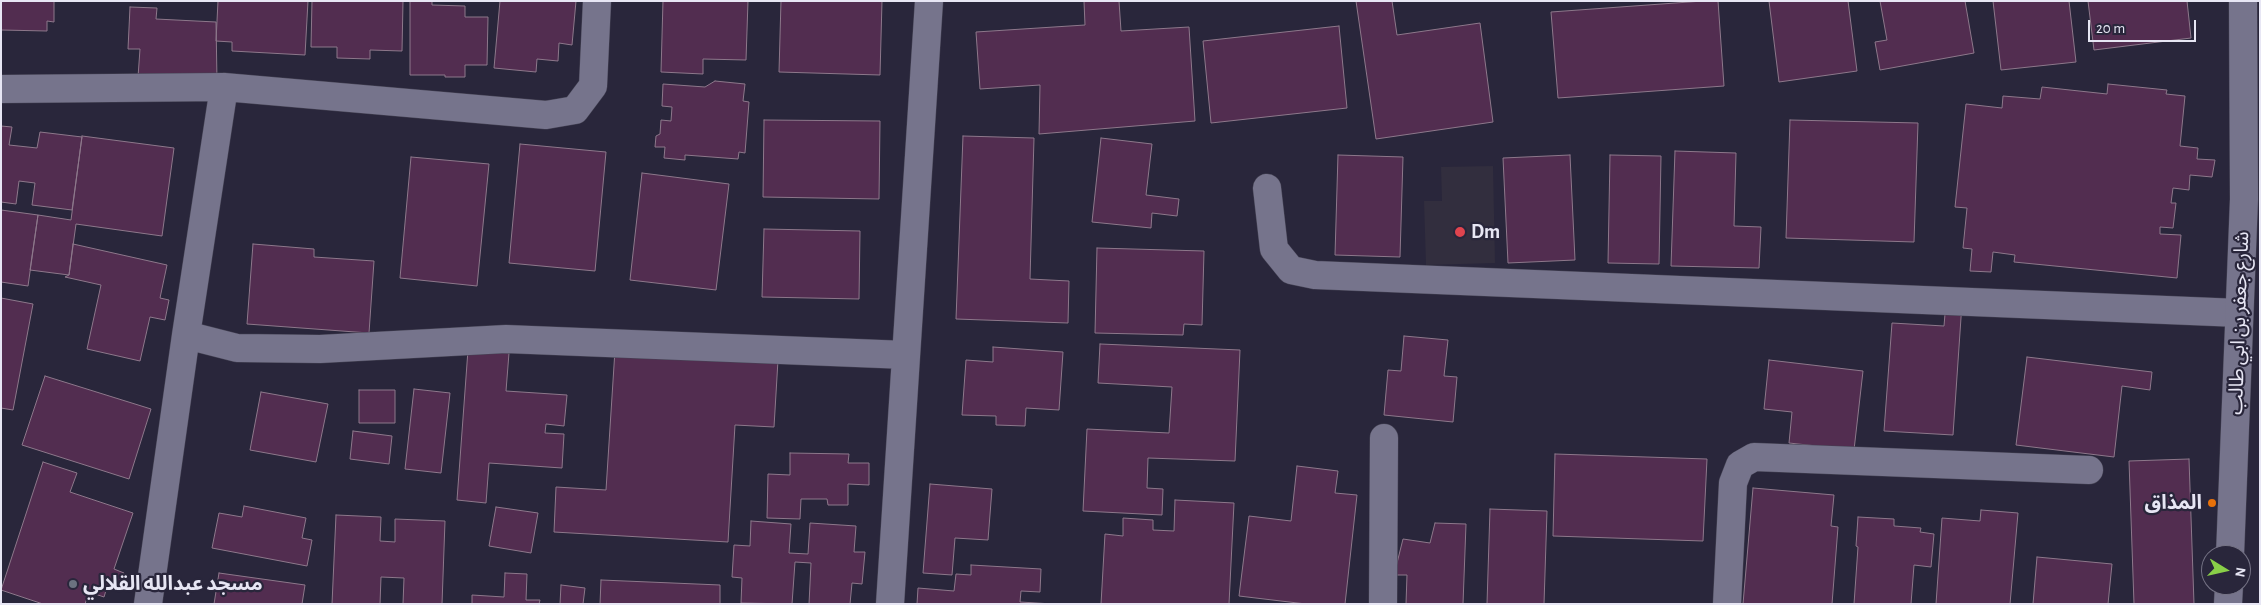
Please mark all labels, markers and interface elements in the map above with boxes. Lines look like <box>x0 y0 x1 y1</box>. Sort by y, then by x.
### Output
scale bar <box>2091 10 2198 42</box>
text: 20 m <box>2096 21 2125 36</box>
place label: Dm <box>1471 220 1500 244</box>
marker: Dm <box>1453 225 1467 239</box>
street label: شارع جعفر بن ابي طالب <box>2224 231 2254 415</box>
place label: المذاق <box>2145 491 2202 515</box>
marker: المذاق <box>2206 497 2218 509</box>
north arrow <box>2201 545 2251 595</box>
text: N <box>2232 566 2248 578</box>
place label: مسجد عبدالله القلالي <box>83 572 263 596</box>
marker: مسجد عبدالله القلالي <box>67 578 79 590</box>

